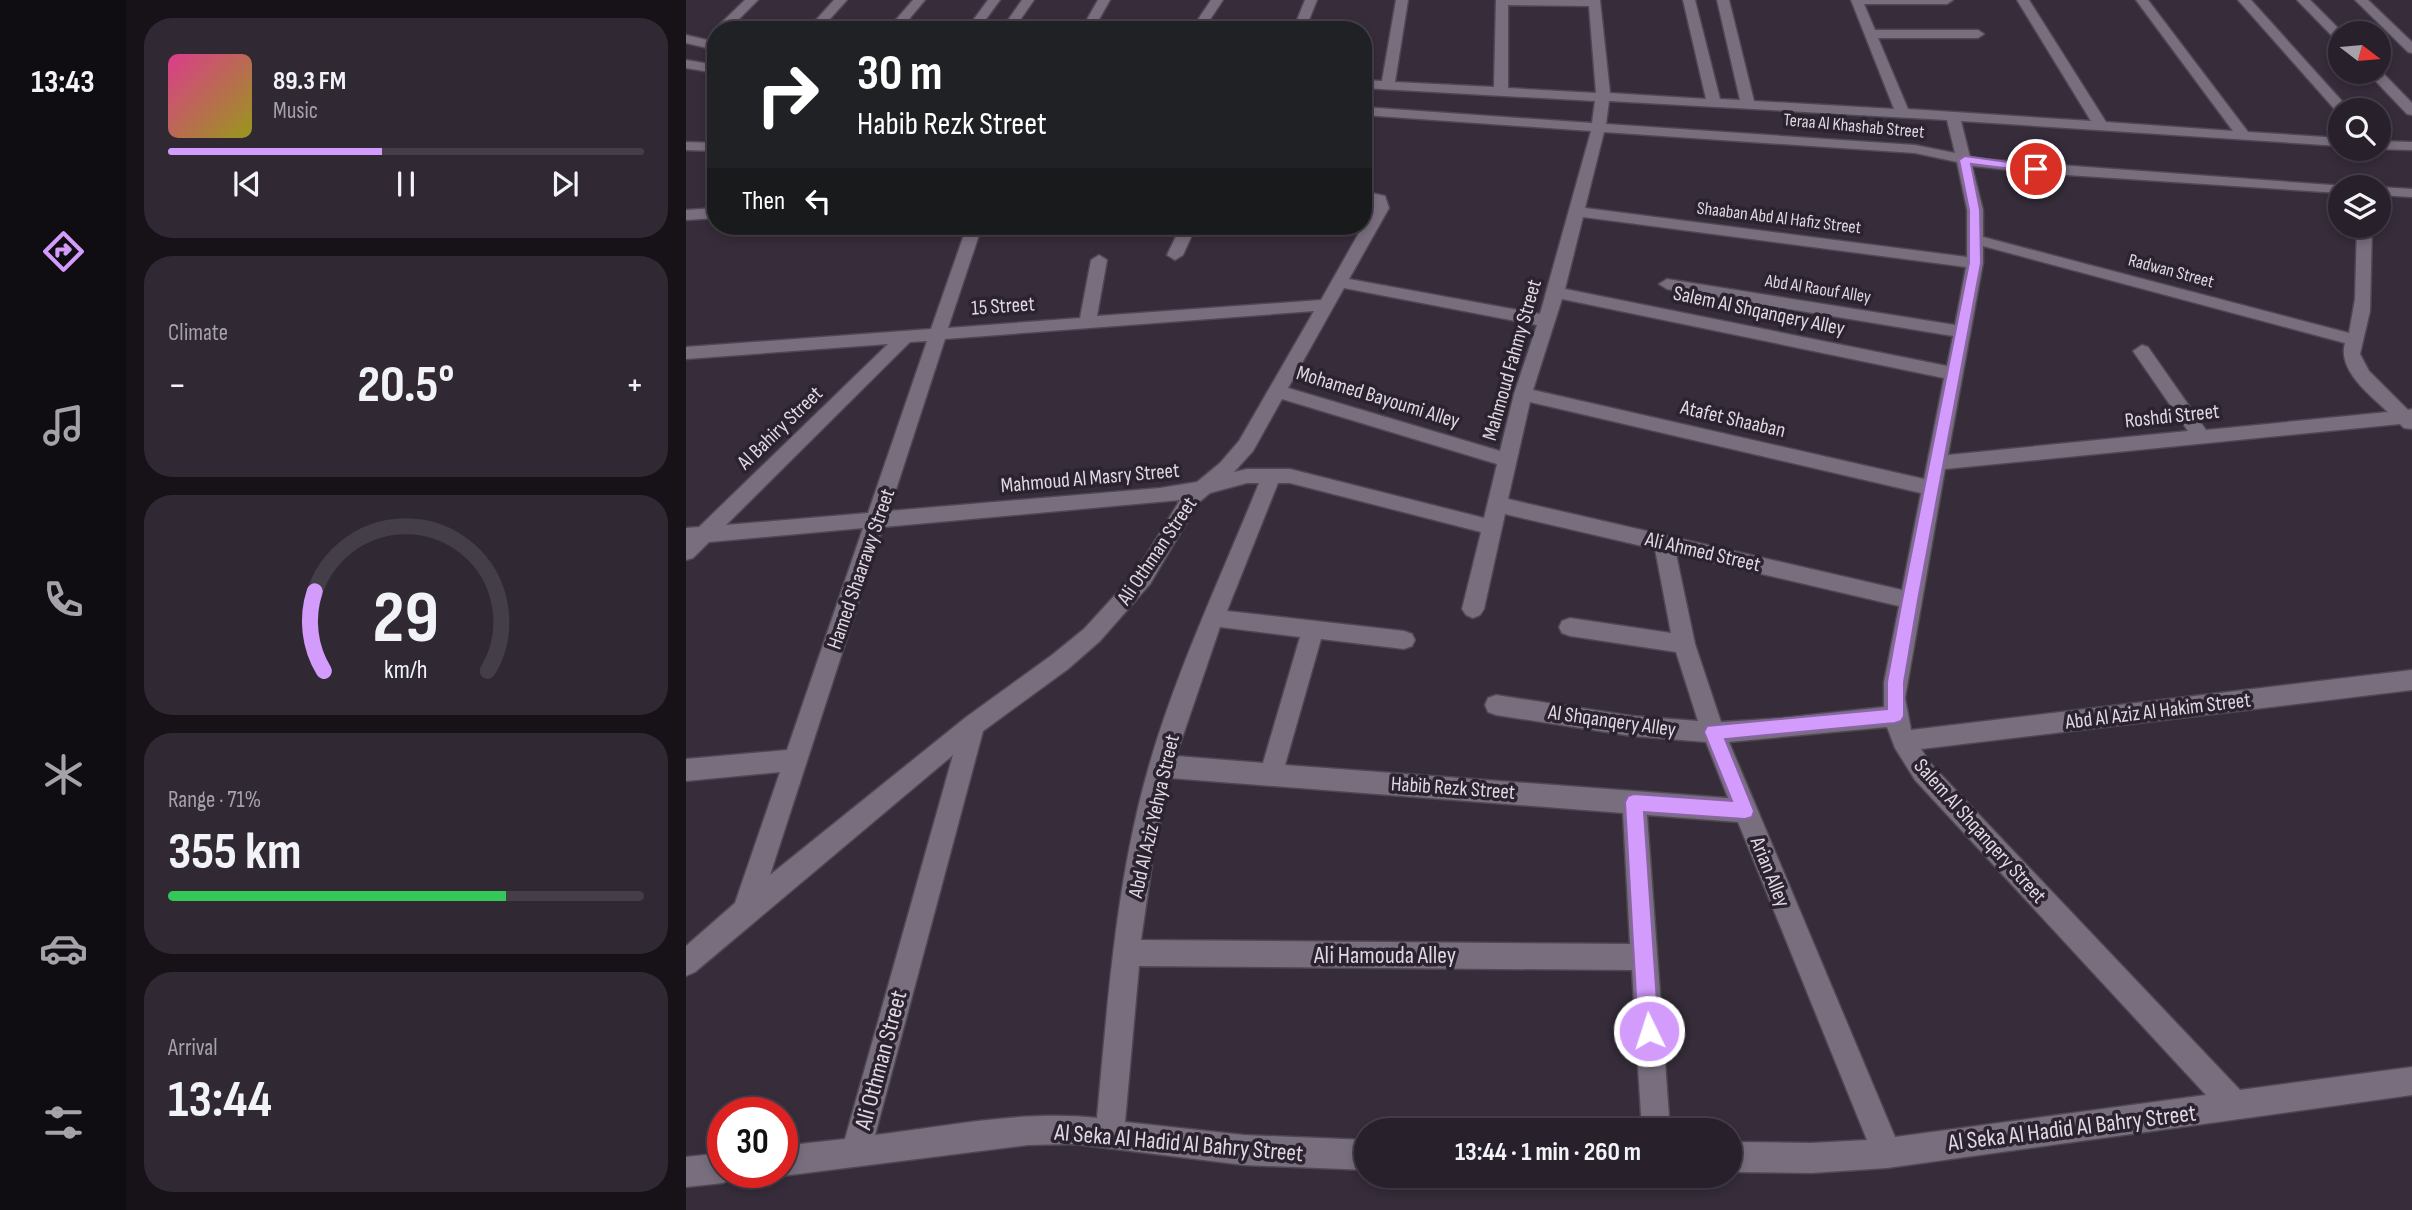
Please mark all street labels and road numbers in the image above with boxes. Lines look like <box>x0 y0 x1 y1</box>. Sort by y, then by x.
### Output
street label: Teraa Al Khashab Street <box>1783 109 1926 143</box>
street label: Shaaban Abd Al Hafiz Street <box>1696 198 1863 239</box>
street label: Radwan Street <box>2126 249 2217 293</box>
street label: Abd Al Raouf Alley <box>1763 270 1872 308</box>
street label: Mahmoud Fahmy Street <box>1477 277 1547 443</box>
street label: Salem Al Shqanqery Alley <box>1671 281 1847 341</box>
street label: 15 Street <box>970 291 1036 321</box>
street label: Mohamed Bayoumi Alley <box>1293 360 1463 434</box>
street label: Al Bahiry Street <box>731 381 828 475</box>
street label: Atafet Shaaban <box>1677 395 1788 443</box>
street label: Roshdi Street <box>2123 399 2221 433</box>
street label: Mahmoud Al Masry Street <box>1000 458 1180 498</box>
street label: Hamed Shaarawy Street <box>822 485 900 653</box>
street label: Ali Othman Street <box>1111 492 1202 611</box>
street label: Ali Ahmed Street <box>1642 526 1763 577</box>
street label: Abd Al Aziz Al Hakim Street <box>2063 687 2252 735</box>
street label: Al Shqanqery Alley <box>1546 700 1677 742</box>
street label: Abd Al Aziz Yehya Street <box>1123 732 1185 901</box>
street label: Salem Al Shqanqery Street <box>1909 754 2051 908</box>
street label: Habib Rezk Street <box>1390 771 1516 805</box>
street label: Arian Alley <box>1744 832 1795 911</box>
street label: Ali Hamouda Alley <box>1313 941 1456 970</box>
street label: Ali Othman Street <box>848 987 913 1134</box>
street label: Al Seka Al Hadid Al Bahry Street <box>1945 1098 2198 1158</box>
street label: Al Seka Al Hadid Al Bahry Street <box>1052 1118 1305 1168</box>

